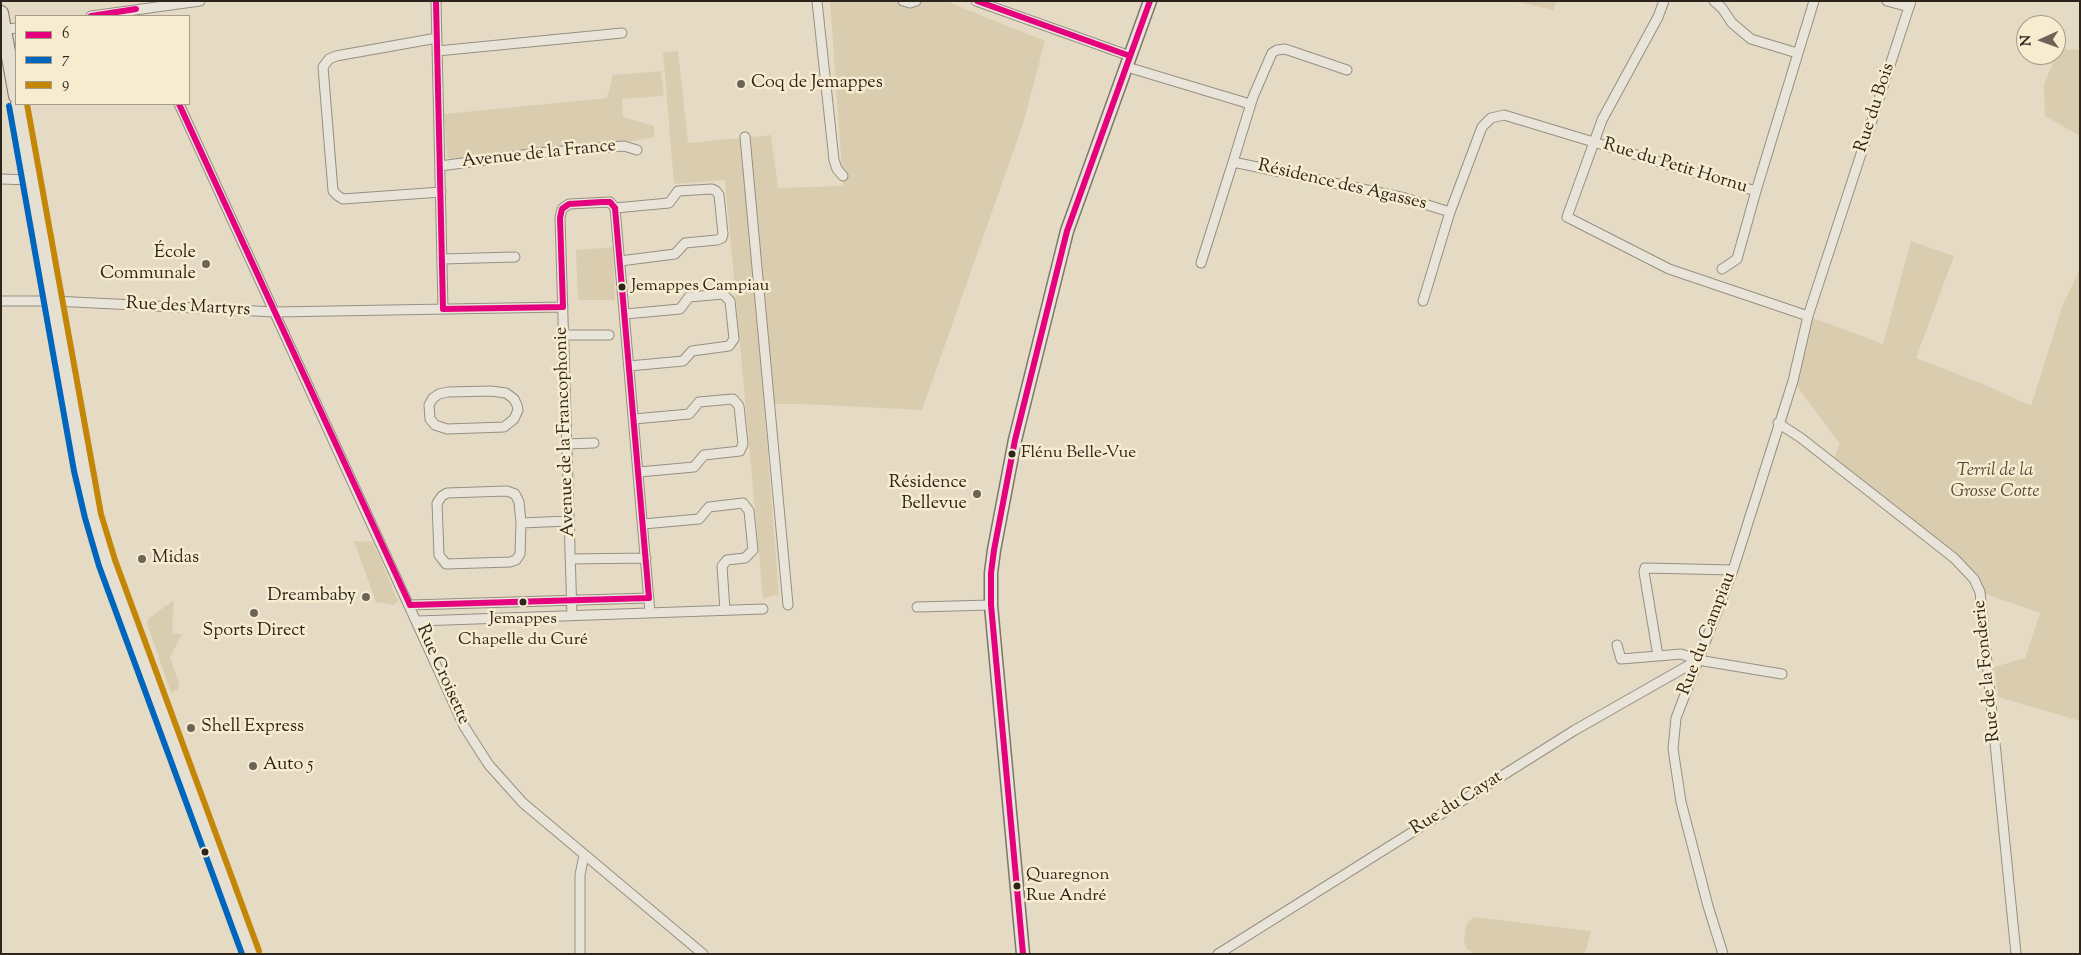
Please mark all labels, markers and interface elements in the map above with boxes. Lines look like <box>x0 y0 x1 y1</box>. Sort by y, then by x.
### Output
legend <box>15 15 190 105</box>
north arrow <box>2016 15 2066 65</box>
text: 6 <box>62 24 69 45</box>
text: N <box>2017 35 2037 46</box>
text: 7 <box>62 49 70 70</box>
street label: Rue du Bois <box>1851 61 1901 155</box>
place label: Coq de Jemappes <box>751 73 883 95</box>
text: 9 <box>62 74 69 95</box>
marker: Coq de Jemappes <box>735 78 747 90</box>
street label: Rue du Petit Hornu <box>1600 135 1750 199</box>
street label: Avenue de la France <box>461 136 617 174</box>
street label: Résidence des Agasses <box>1256 156 1428 216</box>
place label: École Communale <box>100 243 196 286</box>
marker: École Communale <box>200 258 212 270</box>
place label: Jemappes Campiau <box>631 277 769 297</box>
marker: Jemappes Campiau <box>617 282 627 292</box>
street label: Rue des Martyrs <box>125 294 251 322</box>
street label: Avenue de la Francophonie <box>552 326 580 538</box>
place label: Flénu Belle-Vue <box>1021 444 1136 464</box>
marker: Flénu Belle-Vue <box>1007 449 1017 459</box>
park label: Terril de la Grosse Cotte <box>1950 461 2040 504</box>
place label: Résidence Bellevue <box>889 473 967 516</box>
marker: Résidence Bellevue <box>971 488 983 500</box>
place label: Midas <box>152 548 199 570</box>
marker: Midas <box>136 553 148 565</box>
street label: Rue du Campiau <box>1675 569 1741 699</box>
place label: Dreambaby <box>267 586 356 608</box>
marker: Dreambaby <box>360 591 372 603</box>
marker: Jemappes Chapelle du Curé <box>518 597 528 607</box>
street label: Rue de la Fonderie <box>1970 599 2006 743</box>
marker: Sports Direct <box>248 607 260 619</box>
place label: Jemappes Chapelle du Curé <box>458 610 588 650</box>
place label: Sports Direct <box>203 621 305 643</box>
street label: Rue Croisette <box>410 622 474 728</box>
place label: Shell Express <box>201 717 304 739</box>
marker: Shell Express <box>185 722 197 734</box>
place label: Auto 5 <box>263 755 313 777</box>
marker: Auto 5 <box>247 760 259 772</box>
street label: Rue du Cayat <box>1407 767 1507 841</box>
unlabelled marker <box>200 847 210 857</box>
place label: Quaregnon Rue André <box>1026 866 1109 906</box>
marker: Quaregnon Rue André <box>1012 881 1022 891</box>

